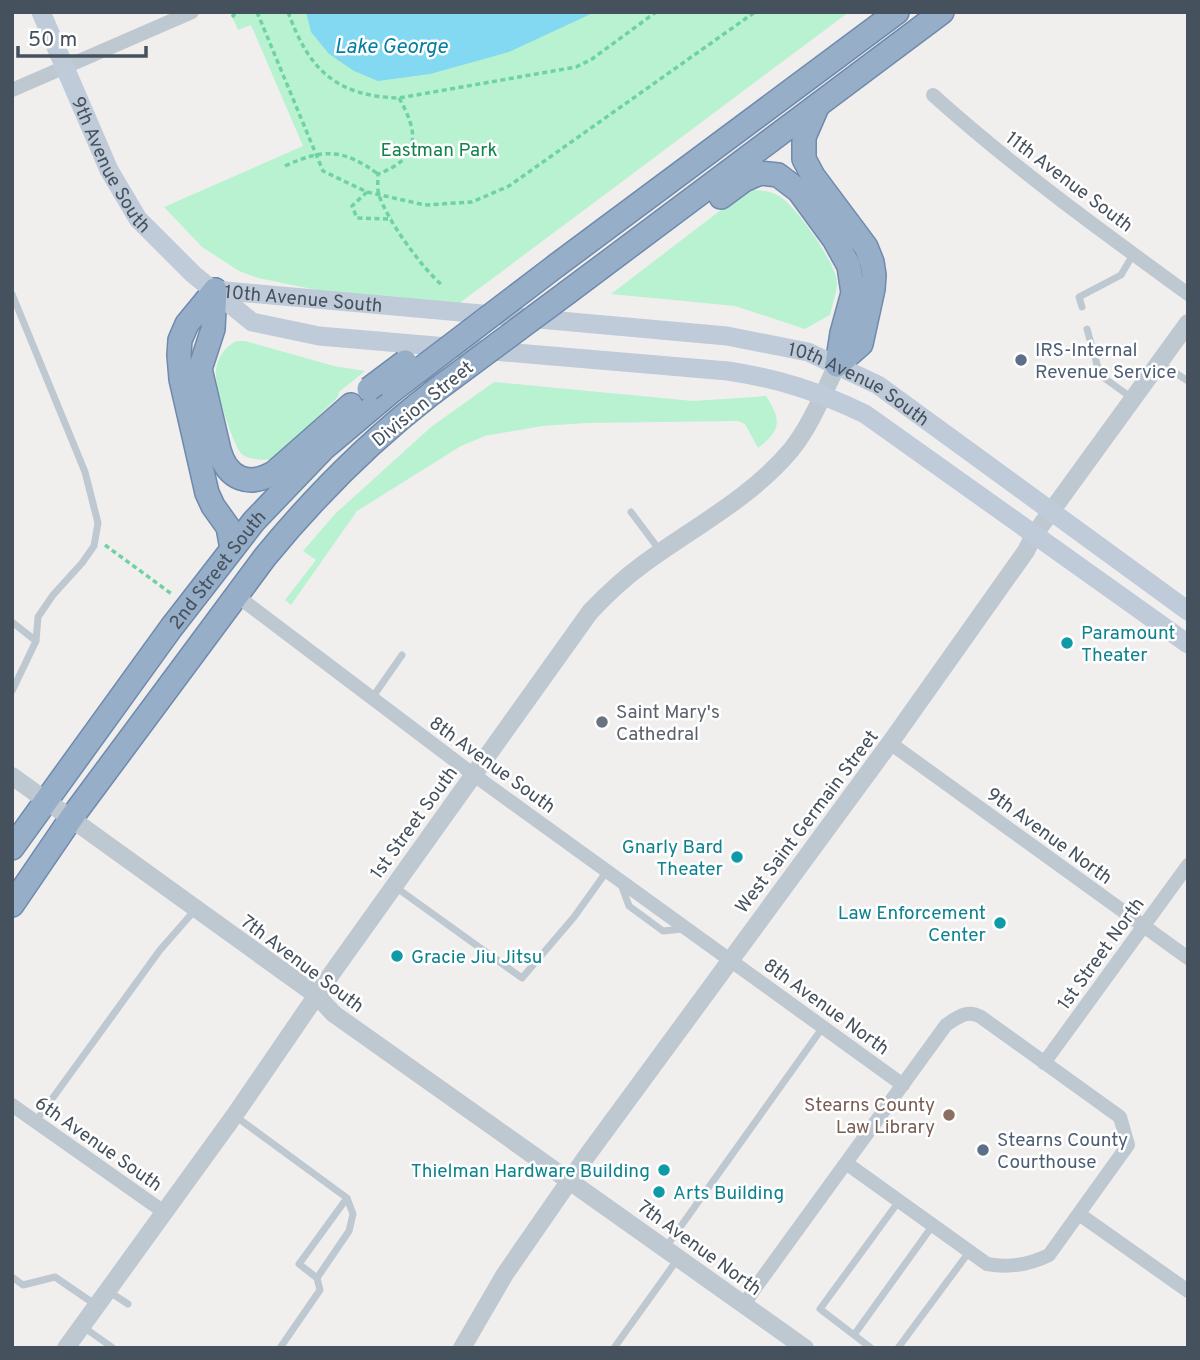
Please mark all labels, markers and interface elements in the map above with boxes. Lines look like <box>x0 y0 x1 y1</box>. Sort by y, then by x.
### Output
scale bar <box>18 14 145 58</box>
text: 50 m <box>28 27 77 54</box>
water label: Lake George <box>334 34 449 61</box>
street label: 9th Avenue South <box>65 93 155 239</box>
street label: 11th Avenue South <box>1000 127 1137 238</box>
park label: Eastman Park <box>380 139 498 163</box>
street label: 10th Avenue South <box>223 281 383 319</box>
street label: 10th Avenue South <box>786 338 933 432</box>
place label: IRS-Internal Revenue Service <box>1035 339 1176 385</box>
marker: IRS-Internal Revenue Service <box>1013 352 1029 368</box>
street label: Division Street <box>367 356 479 453</box>
street label: 2nd Street South <box>165 506 272 635</box>
place label: Paramount Theater <box>1081 622 1176 668</box>
marker: Paramount Theater <box>1059 635 1075 651</box>
place label: Saint Mary's Cathedral <box>616 701 720 747</box>
street label: 8th Avenue South <box>424 712 560 819</box>
marker: Saint Mary's Cathedral <box>594 714 610 730</box>
street label: West Saint Germain Street <box>731 726 884 919</box>
street label: 1st Street South <box>366 762 464 884</box>
street label: 9th Avenue North <box>981 783 1116 890</box>
place label: Gnarly Bard Theater <box>622 836 724 882</box>
marker: Gnarly Bard Theater <box>729 849 745 865</box>
street label: 1st Street North <box>1053 893 1150 1015</box>
place label: Law Enforcement Center <box>838 902 987 948</box>
street label: 7th Avenue South <box>235 910 368 1019</box>
marker: Law Enforcement Center <box>992 915 1008 931</box>
place label: Gracie Jiu Jitsu <box>411 946 542 970</box>
marker: Gracie Jiu Jitsu <box>389 948 405 964</box>
street label: 8th Avenue North <box>758 954 893 1061</box>
street label: 6th Avenue South <box>29 1092 166 1198</box>
place label: Stearns County Law Library <box>804 1094 935 1140</box>
marker: Stearns County Law Library <box>941 1107 957 1123</box>
place label: Stearns County Courthouse <box>997 1129 1128 1175</box>
marker: Stearns County Courthouse <box>975 1142 991 1158</box>
place label: Thielman Hardware Building <box>411 1160 650 1184</box>
marker: Thielman Hardware Building <box>656 1162 672 1178</box>
place label: Arts Building <box>673 1182 784 1206</box>
marker: Arts Building <box>651 1184 667 1200</box>
street label: 7th Avenue North <box>632 1195 766 1302</box>

